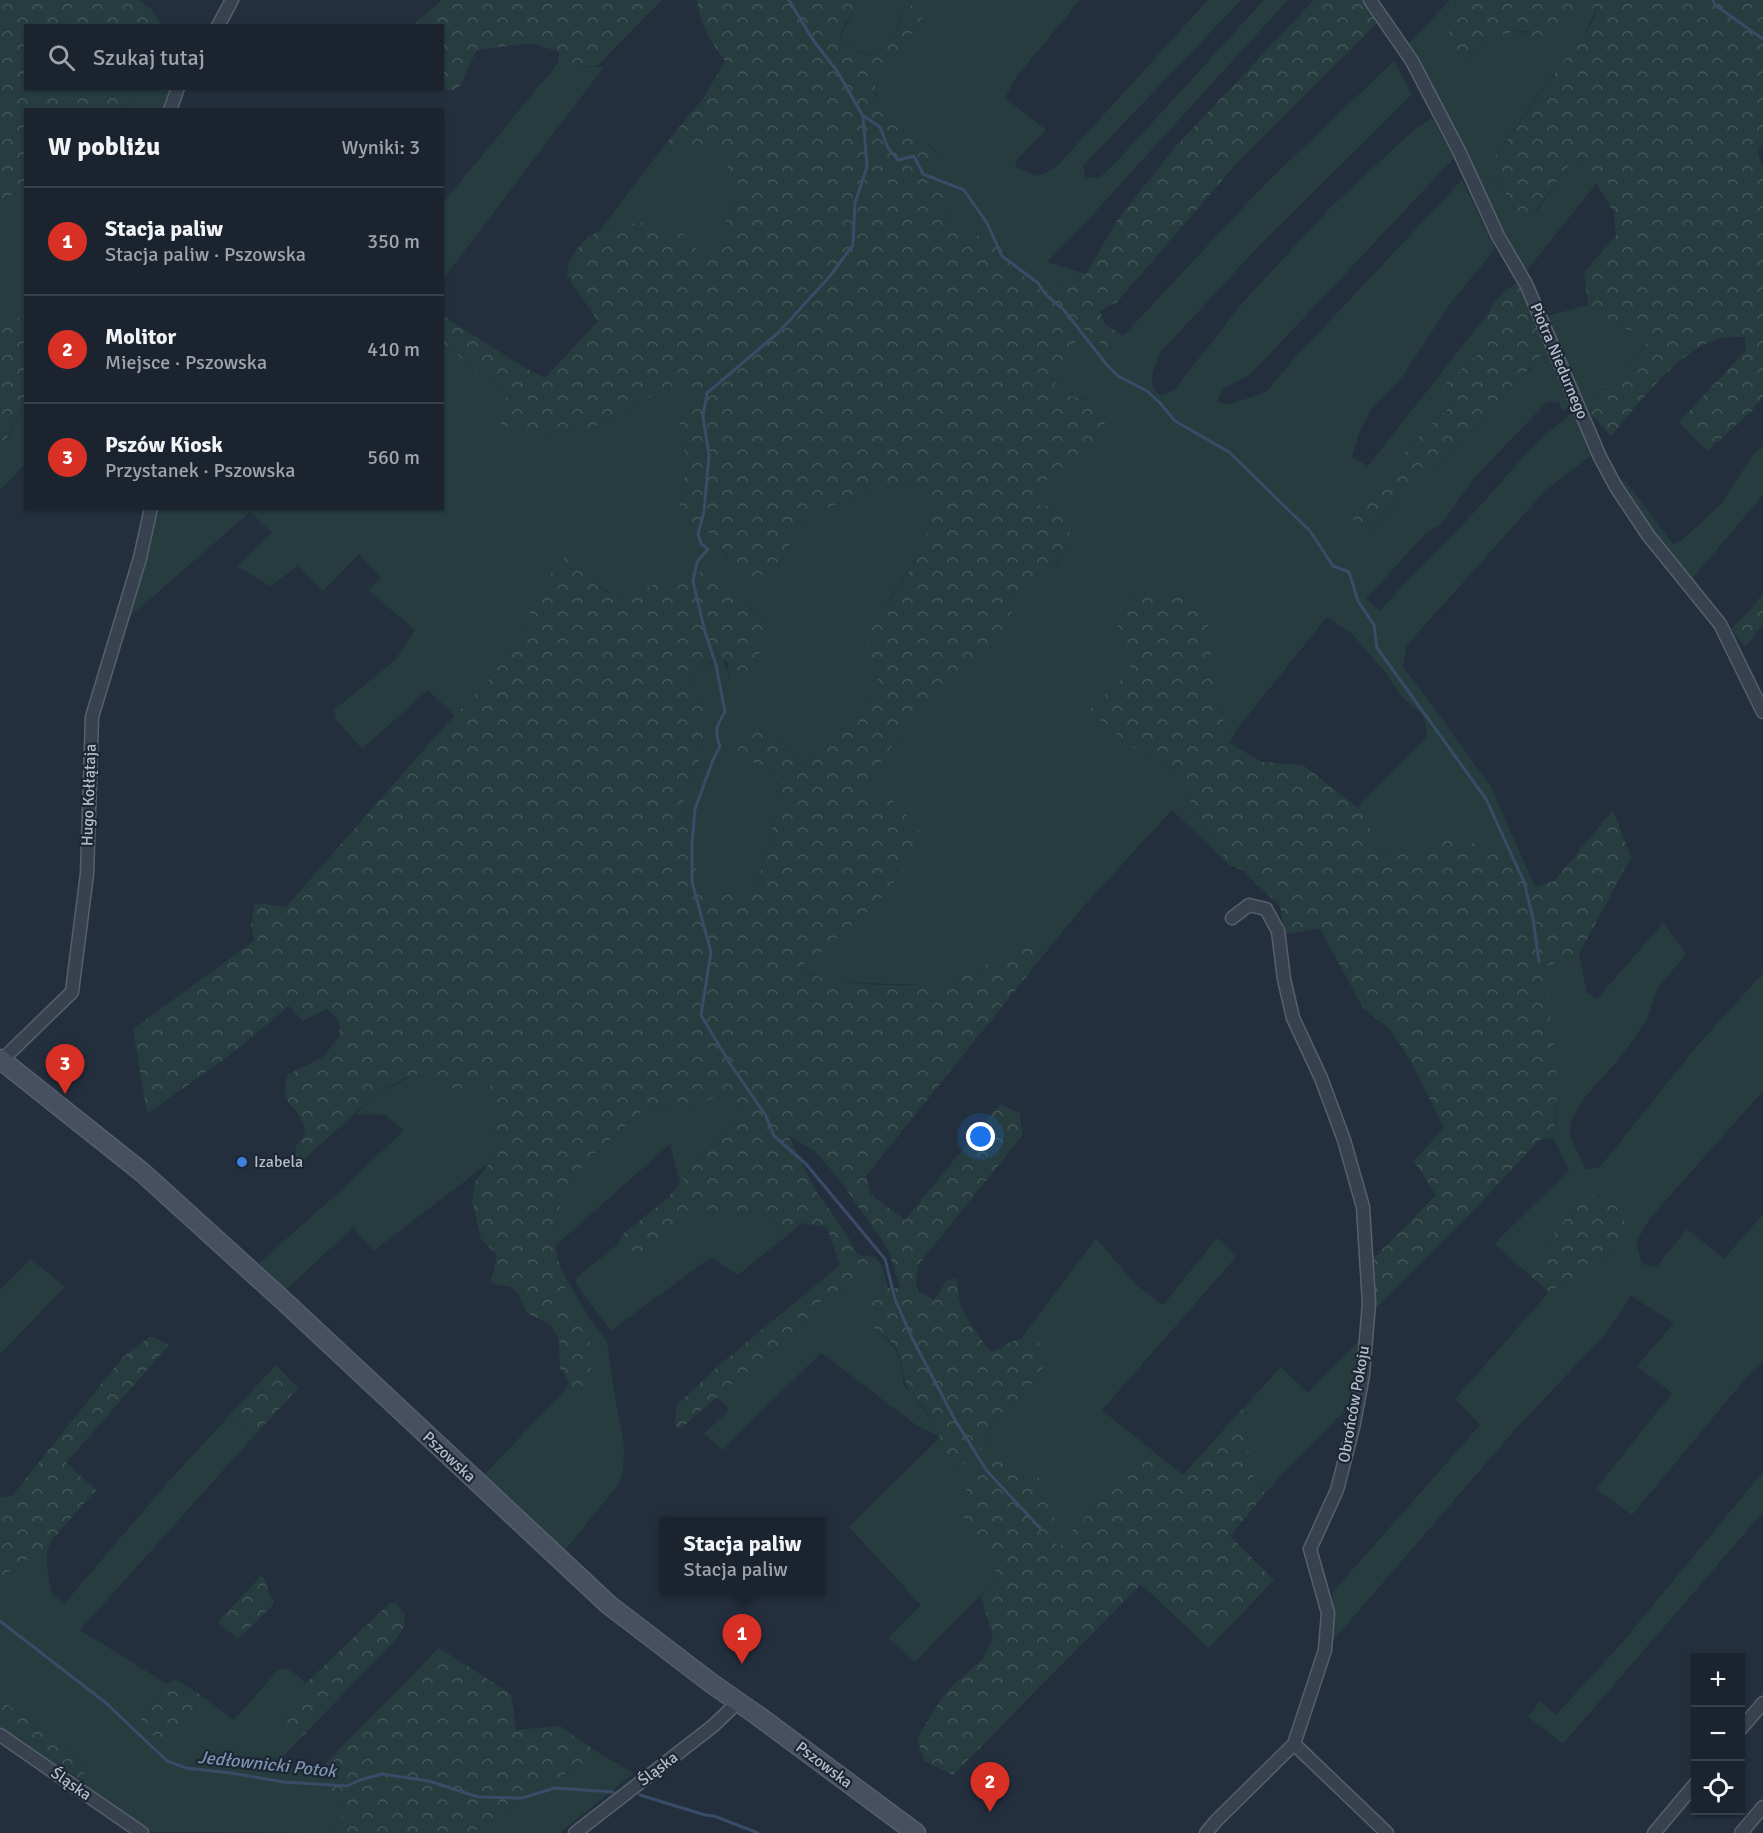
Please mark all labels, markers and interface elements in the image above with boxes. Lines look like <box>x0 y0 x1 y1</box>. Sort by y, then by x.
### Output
search box <box>24 24 444 90</box>
icon: search <box>45 41 78 74</box>
text: Szukaj tutaj <box>93 44 205 71</box>
text: W pobliżu <box>48 131 160 163</box>
text: Wyniki: 3 <box>341 135 420 160</box>
text: Stacja paliw <box>105 215 223 242</box>
text: 1 <box>62 229 73 254</box>
text: 350 m <box>367 229 420 254</box>
text: Stacja paliw · Pszowska <box>105 242 306 267</box>
street label: Piotra Niedurnego <box>1525 300 1593 422</box>
text: Molitor <box>105 323 176 350</box>
text: 2 <box>62 337 73 362</box>
text: 410 m <box>367 337 420 362</box>
text: Miejsce · Pszowska <box>105 350 267 375</box>
text: Pszów Kiosk <box>105 431 223 458</box>
text: 3 <box>62 445 73 470</box>
text: 560 m <box>367 445 420 470</box>
text: Przystanek · Pszowska <box>105 458 296 483</box>
street label: Hugo Kołłątaja <box>77 743 101 847</box>
pin: 3 <box>46 1044 84 1094</box>
your location <box>966 1122 995 1151</box>
place label: Izabela <box>254 1152 303 1172</box>
marker: Izabela <box>235 1155 249 1169</box>
street label: Obrońców Pokoju <box>1334 1344 1374 1464</box>
street label: Pszowska <box>418 1427 480 1487</box>
popup <box>660 1517 825 1595</box>
text: Stacja paliw <box>684 1530 801 1557</box>
text: Stacja paliw <box>684 1557 788 1582</box>
pin: 1 <box>722 1614 762 1664</box>
map controls <box>1691 1653 1745 1815</box>
button: + <box>1691 1653 1745 1707</box>
button: − <box>1691 1707 1745 1761</box>
street label: Pszowska <box>792 1737 856 1793</box>
water label: Jedłownicki Potok <box>197 1746 339 1782</box>
street label: Śląska <box>634 1747 682 1791</box>
button: locate <box>1691 1761 1745 1815</box>
pin: 2 <box>970 1762 1010 1812</box>
street label: Śląska <box>47 1763 95 1805</box>

